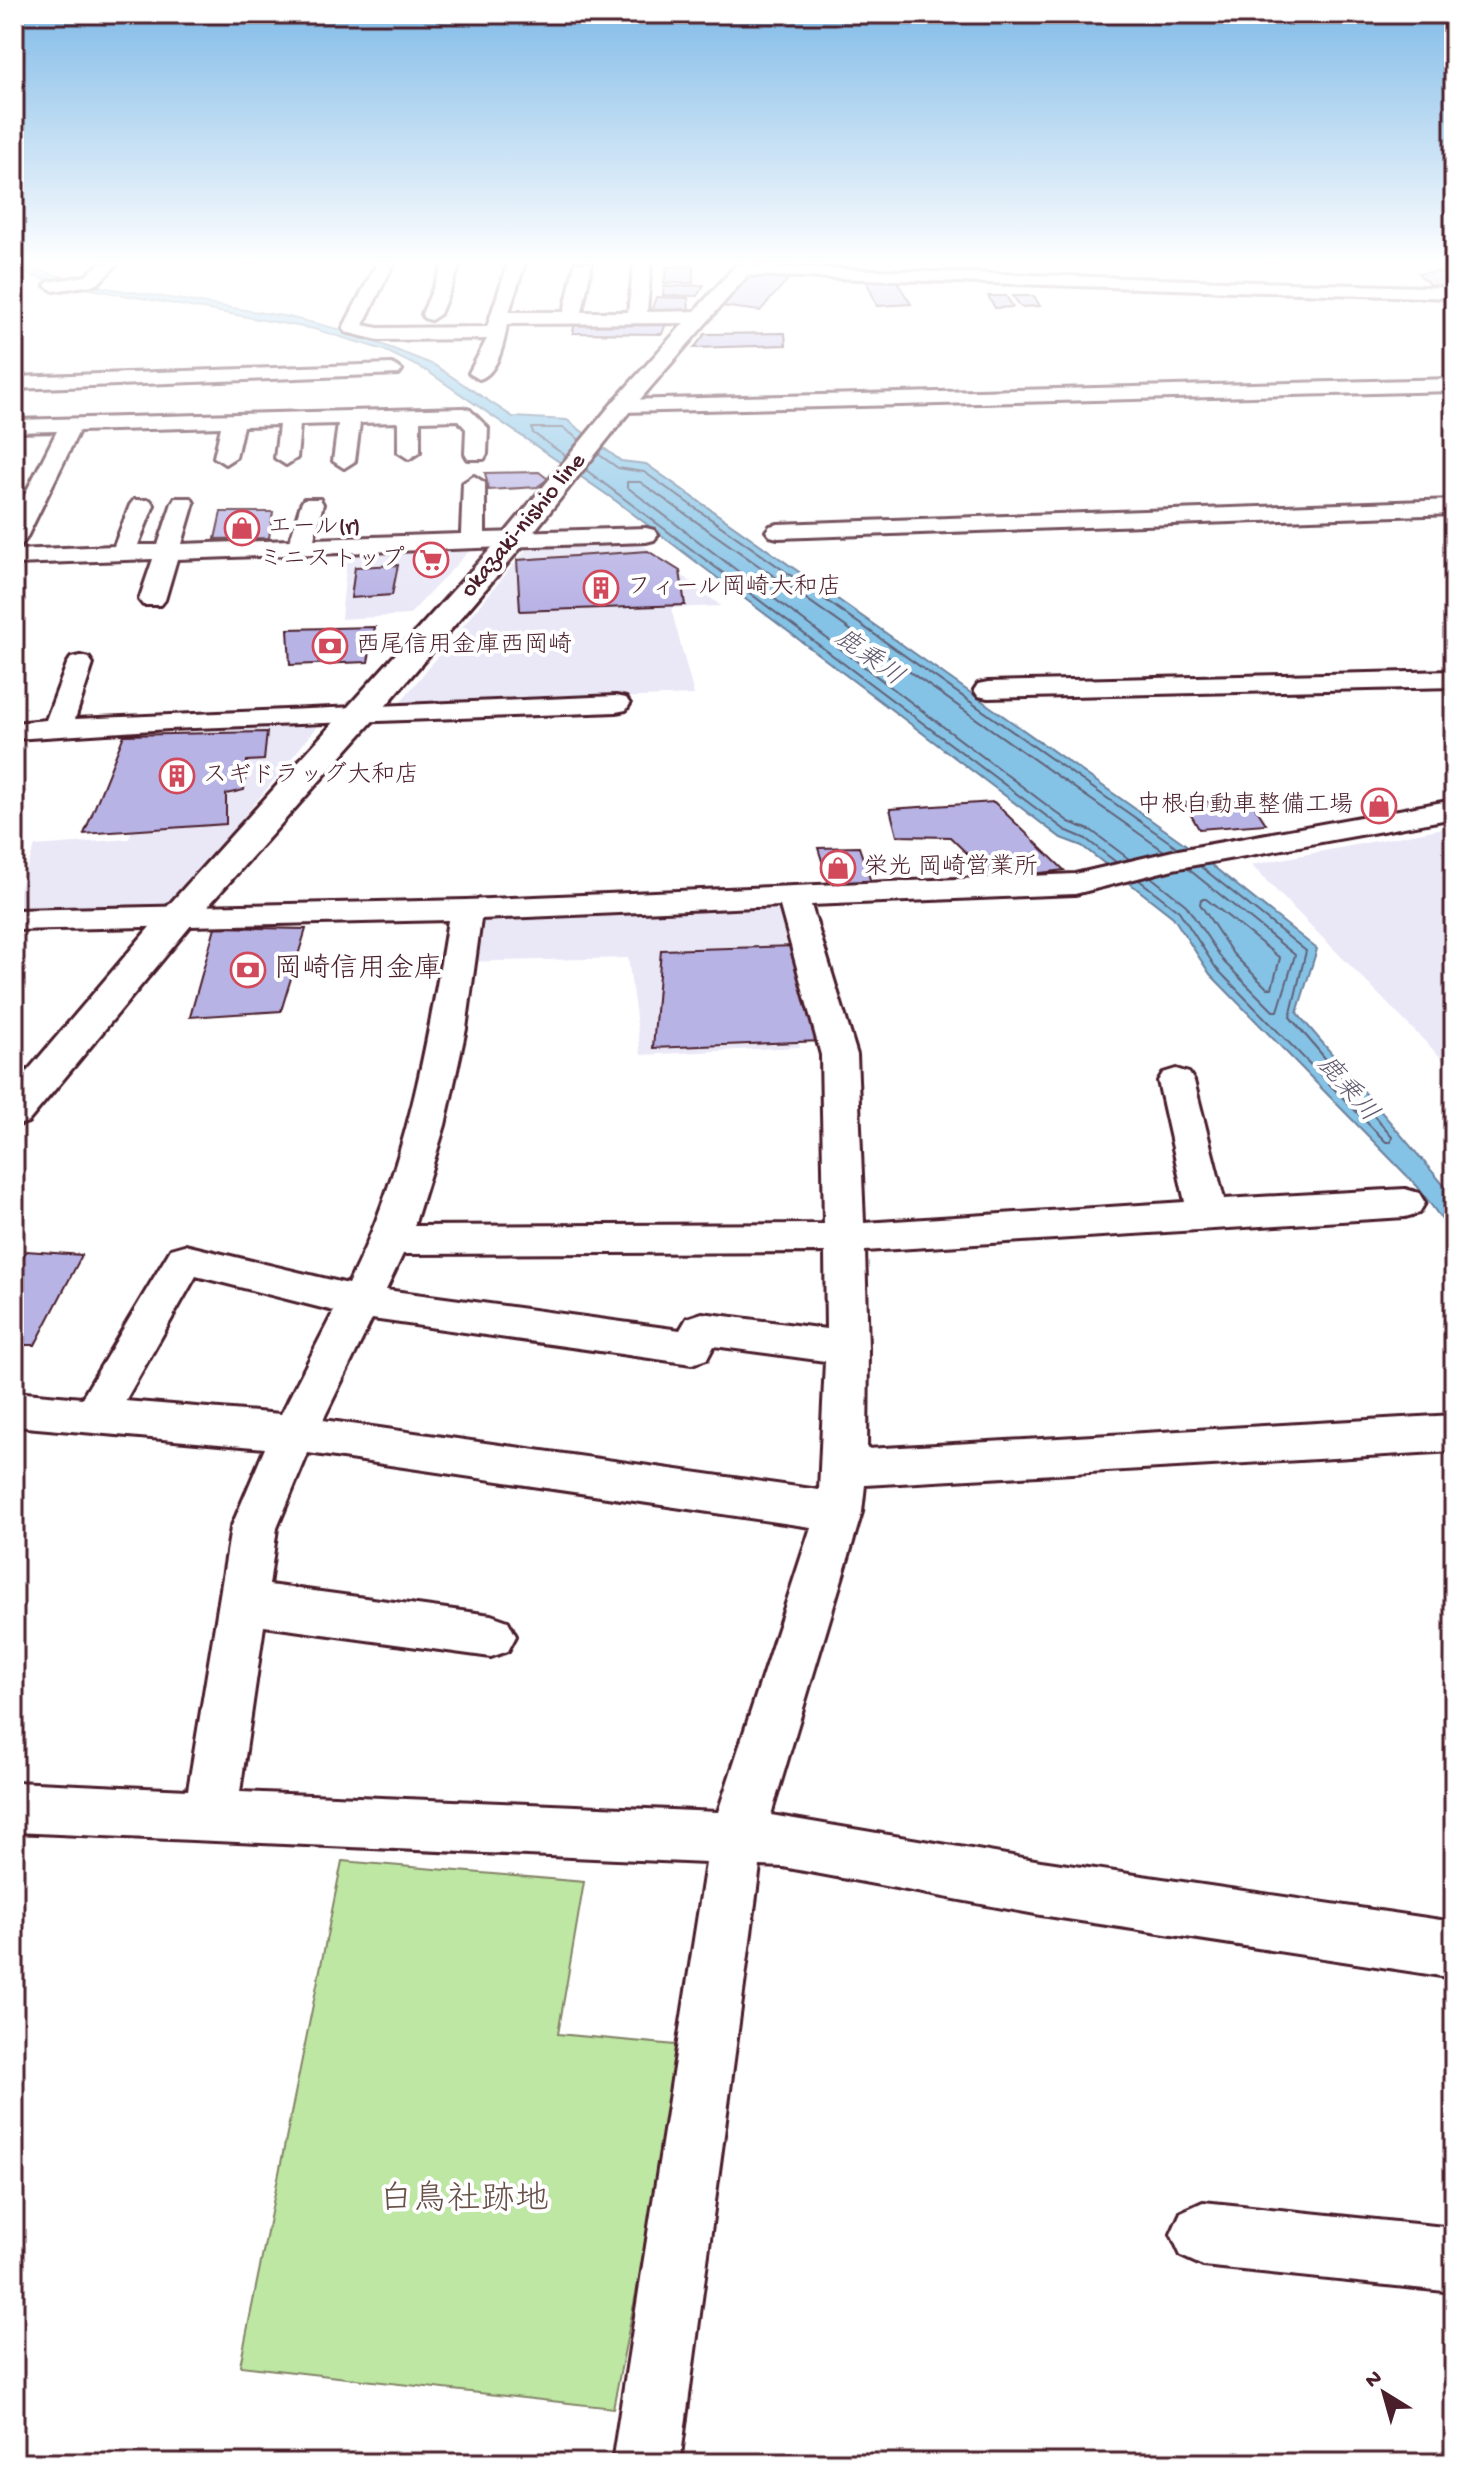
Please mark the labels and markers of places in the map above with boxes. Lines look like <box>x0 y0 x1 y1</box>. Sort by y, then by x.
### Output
shop icon: エール(r) <box>223 509 261 547</box>
place label: エール(r) <box>268 514 361 543</box>
supermarket icon: ミニストップ <box>412 541 450 579</box>
place label: ミニストップ <box>259 545 405 575</box>
building icon: フィール岡崎大和店 <box>582 569 620 607</box>
place label: フィール岡崎大和店 <box>627 573 842 603</box>
bank icon: 西尾信用金庫西岡崎 <box>311 627 349 665</box>
place label: 西尾信用金庫西岡崎 <box>356 631 572 661</box>
building icon: スギドラッグ大和店 <box>158 757 196 795</box>
place label: スギドラッグ大和店 <box>203 761 419 791</box>
shop icon: 中根自動車整備工場 <box>1360 787 1398 825</box>
place label: 中根自動車整備工場 <box>1137 791 1353 821</box>
shop icon: 栄光 岡崎営業所 <box>819 849 857 887</box>
place label: 栄光 岡崎営業所 <box>864 853 1038 883</box>
bank icon: 岡崎信用金庫 <box>229 951 267 989</box>
place label: 岡崎信用金庫 <box>274 953 442 987</box>

